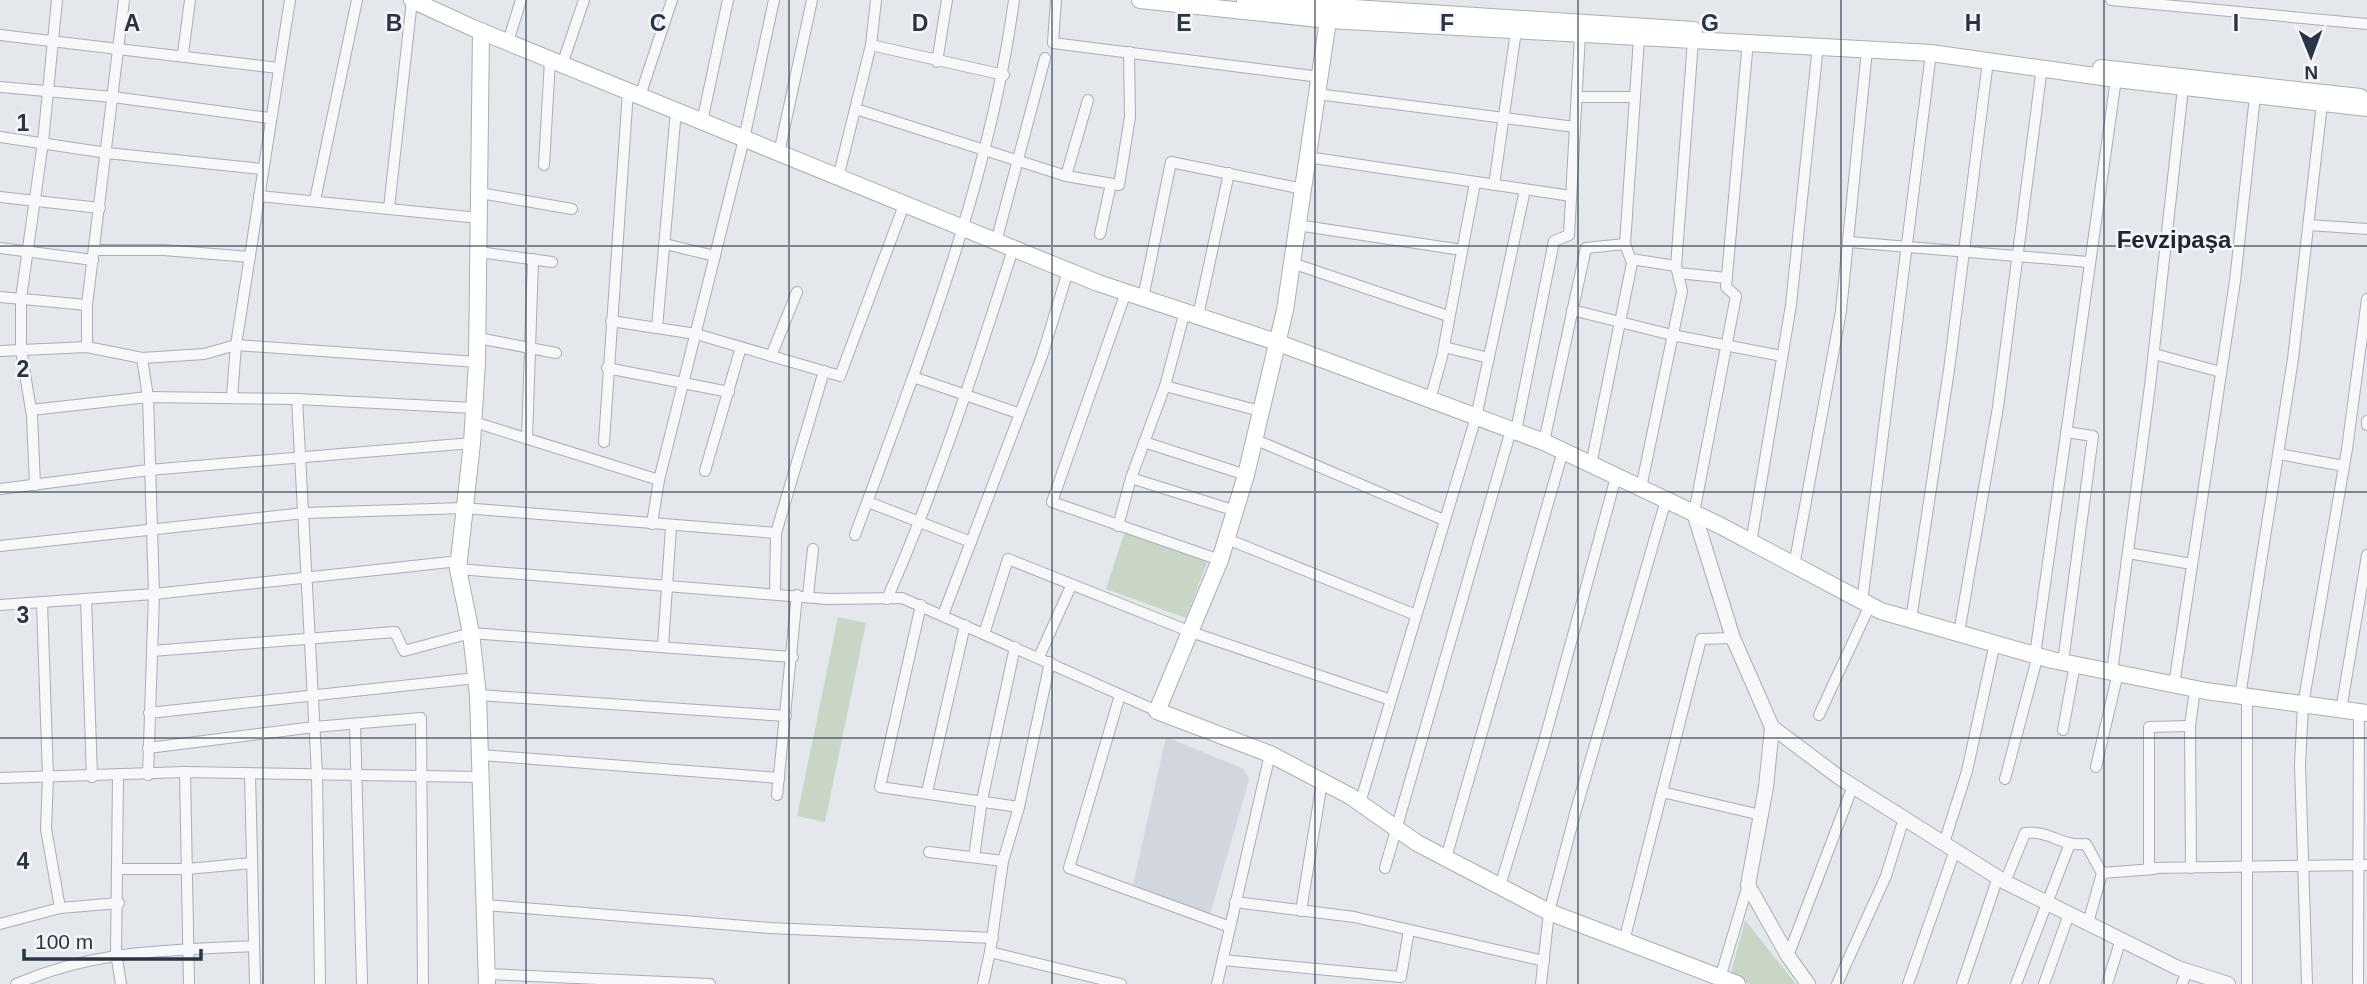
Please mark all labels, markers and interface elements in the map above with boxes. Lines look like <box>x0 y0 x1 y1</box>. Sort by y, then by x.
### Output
text: A <box>124 10 140 36</box>
text: B <box>386 10 402 36</box>
text: C <box>650 10 666 36</box>
text: D <box>912 10 928 36</box>
text: E <box>1176 10 1192 36</box>
text: F <box>1440 10 1454 36</box>
text: G <box>1701 10 1719 36</box>
text: H <box>1965 10 1981 36</box>
text: I <box>2233 10 2239 36</box>
north arrow <box>2276 21 2346 91</box>
text: N <box>2304 62 2318 83</box>
text: 1 <box>17 110 30 136</box>
district label: Fevzipaşa <box>2117 226 2232 253</box>
text: 2 <box>17 356 29 382</box>
text: 3 <box>17 602 29 628</box>
text: 4 <box>17 848 30 874</box>
scale bar <box>24 918 201 962</box>
text: 100 m <box>35 930 93 953</box>

